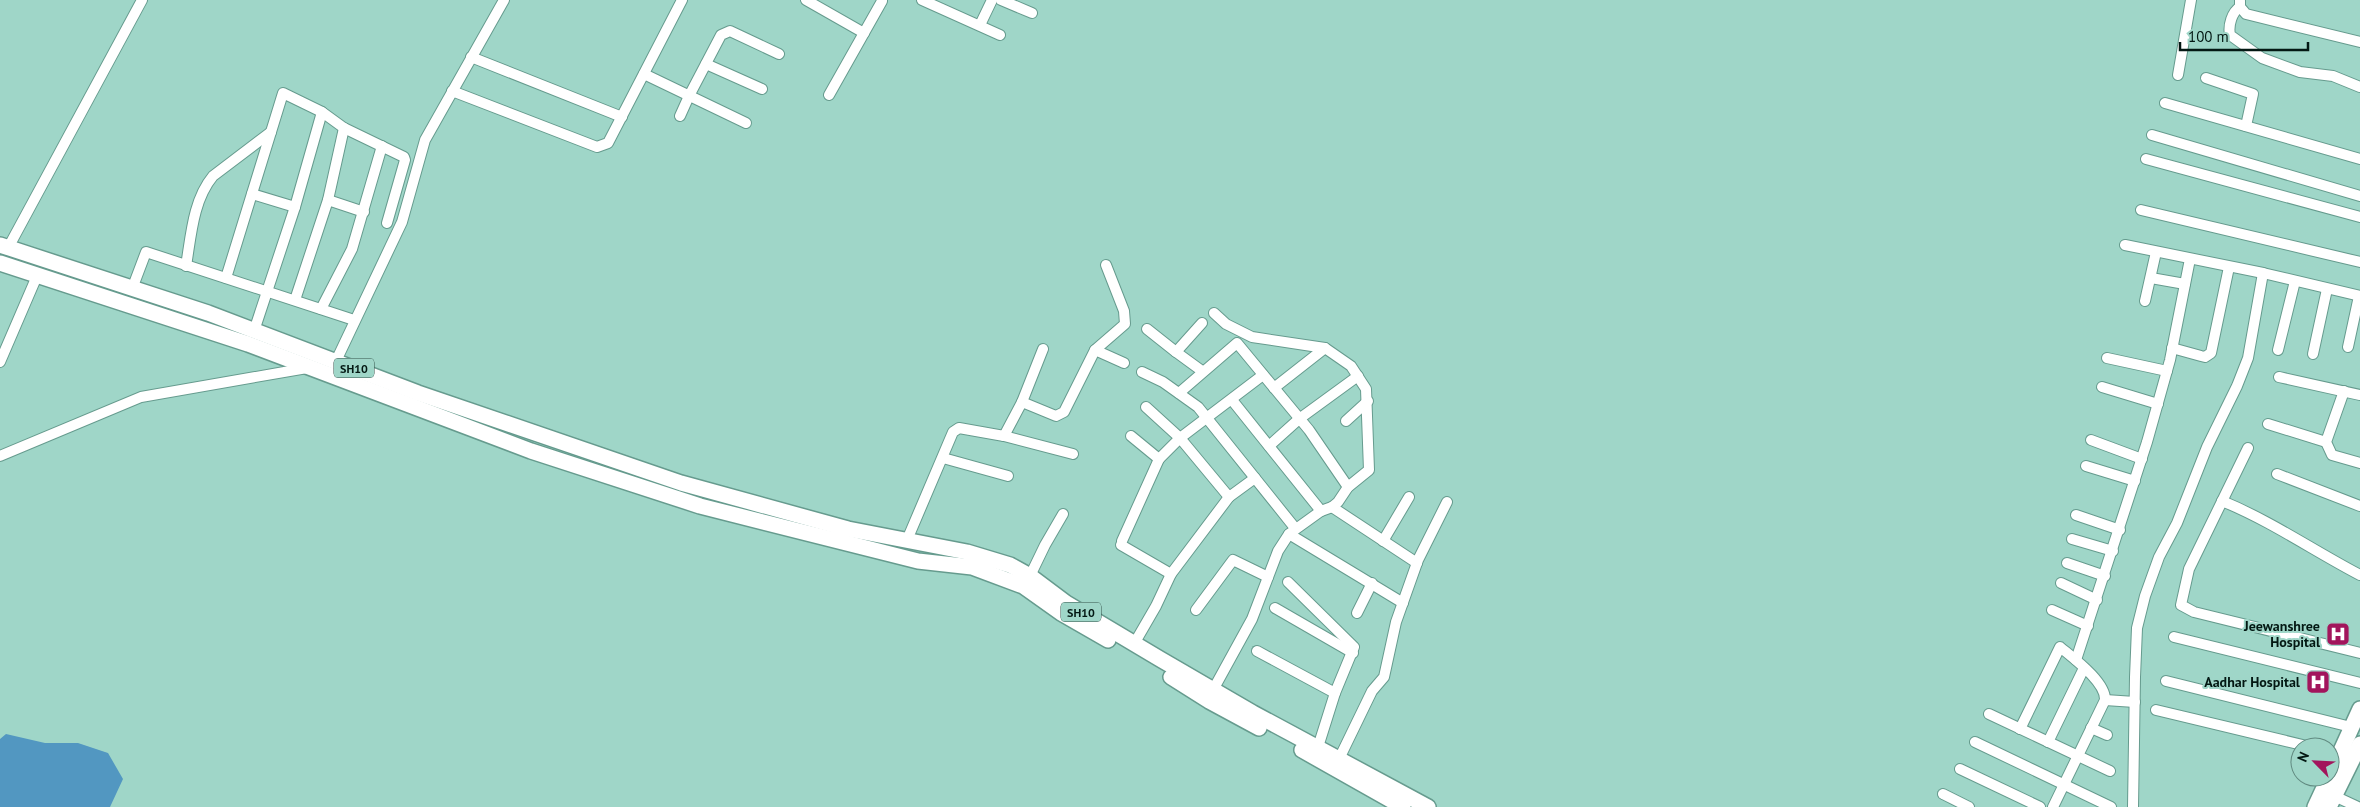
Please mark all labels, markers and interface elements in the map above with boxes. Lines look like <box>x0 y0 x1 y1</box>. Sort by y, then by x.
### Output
scale bar <box>2180 20 2308 52</box>
text: 100 m <box>2188 27 2229 46</box>
road number: SH10 <box>334 358 374 378</box>
road number: SH10 <box>1061 602 1101 622</box>
place label: Jeewanshree Hospital <box>2243 617 2321 651</box>
hospital icon: Jeewanshree Hospital <box>2325 621 2351 647</box>
hospital icon: Aadhar Hospital <box>2305 669 2331 695</box>
place label: Aadhar Hospital <box>2204 673 2301 691</box>
north arrow <box>2290 737 2340 787</box>
text: N <box>2293 749 2313 765</box>

